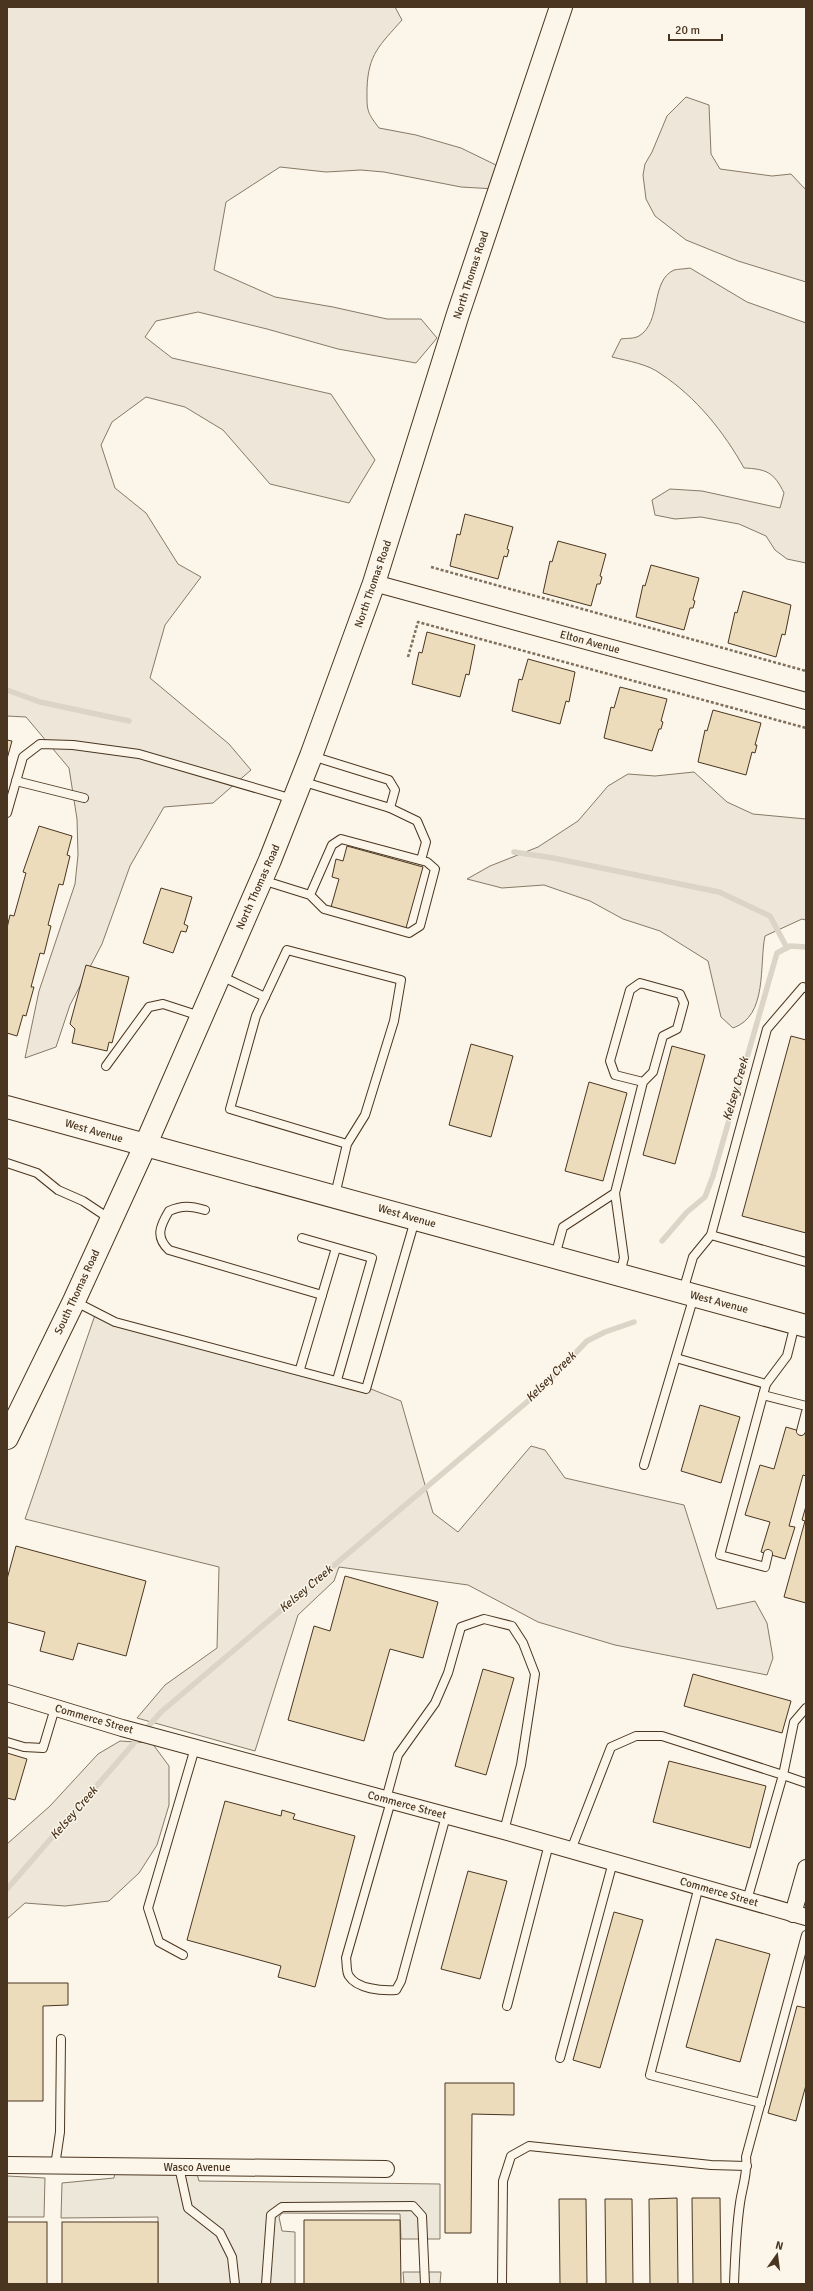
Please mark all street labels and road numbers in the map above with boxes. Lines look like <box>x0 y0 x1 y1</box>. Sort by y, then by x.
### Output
street label: North Thomas Road <box>451 229 491 321</box>
street label: North Thomas Road <box>352 538 394 630</box>
street label: Elton Avenue <box>559 628 621 656</box>
street label: North Thomas Road <box>233 842 283 932</box>
street label: West Avenue <box>63 1116 125 1146</box>
street label: West Avenue <box>376 1201 438 1231</box>
street label: South Thomas Road <box>52 1247 102 1337</box>
street label: West Avenue <box>688 1288 750 1316</box>
street label: Commerce Street <box>53 1702 135 1736</box>
street label: Commerce Street <box>366 1788 448 1822</box>
street label: Commerce Street <box>678 1875 760 1909</box>
street label: Wasco Avenue <box>163 2161 231 2174</box>

